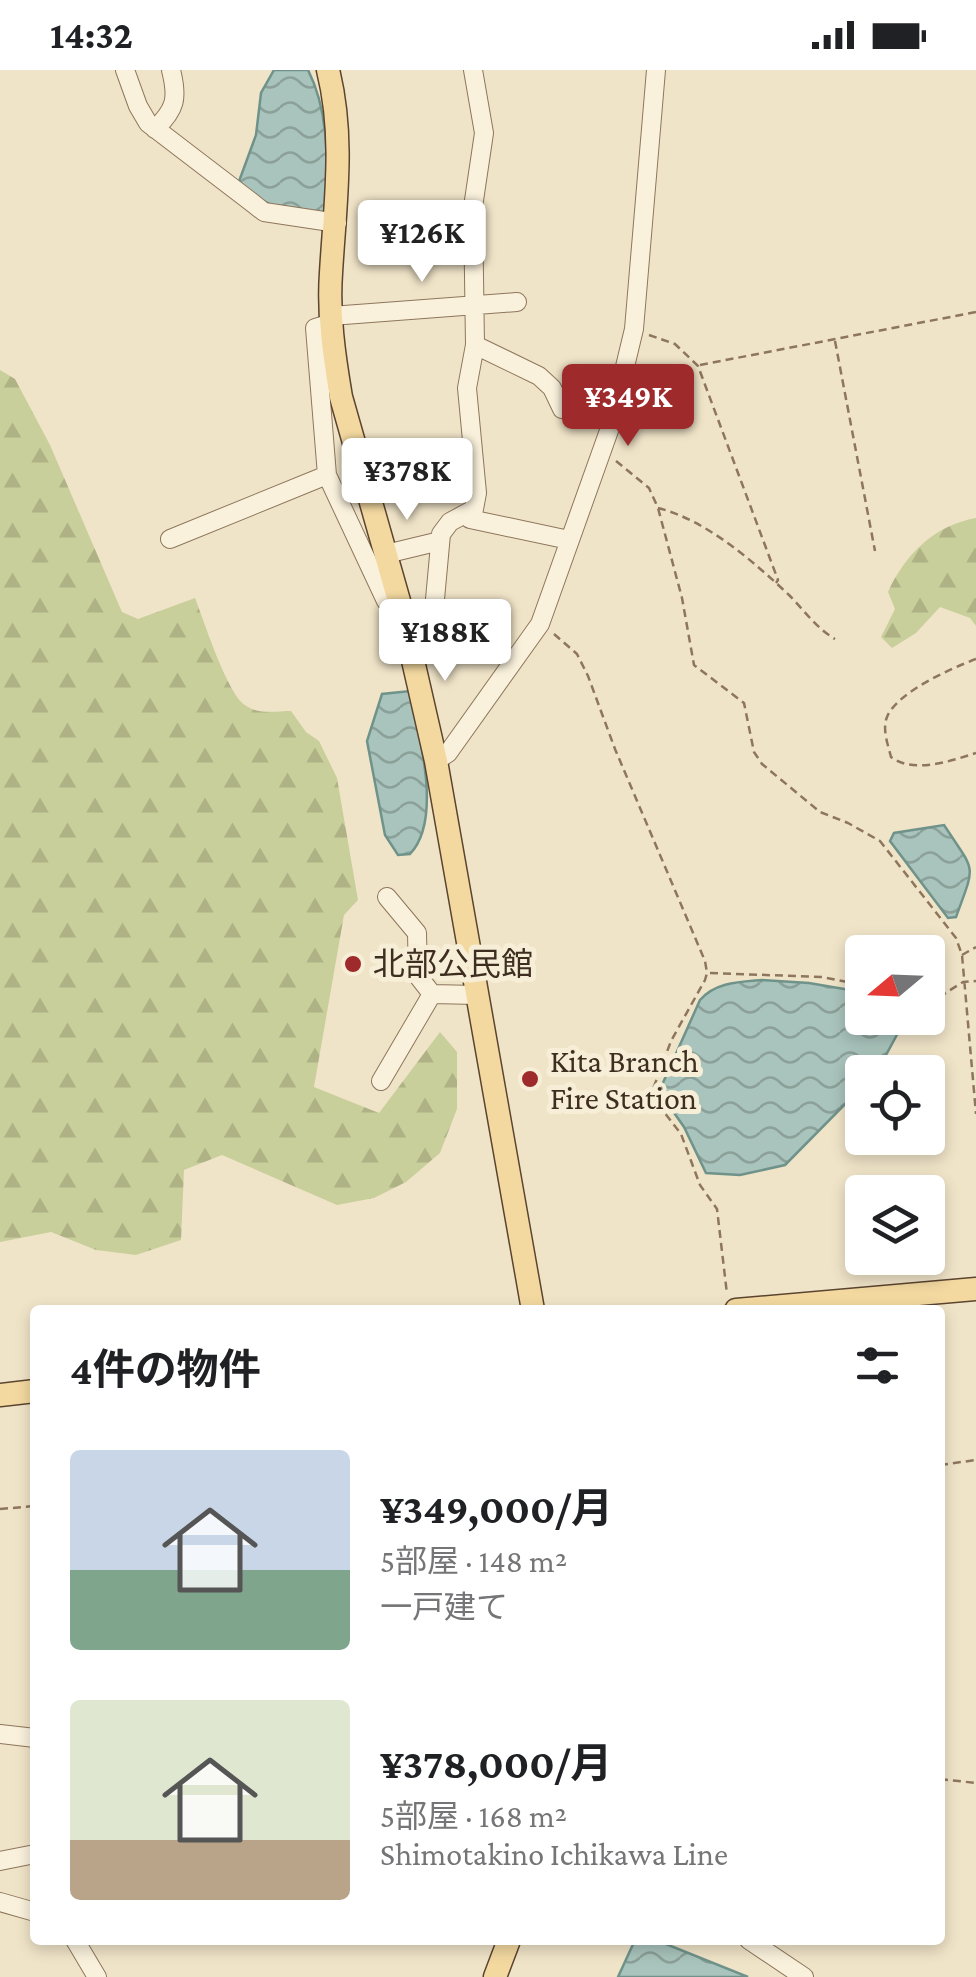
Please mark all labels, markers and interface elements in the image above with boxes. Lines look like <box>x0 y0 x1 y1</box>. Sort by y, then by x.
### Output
text: 14:32 <box>50 14 133 56</box>
pin: ¥126K <box>352 200 492 285</box>
text: ¥126K <box>380 214 464 250</box>
pin: ¥349K <box>558 364 698 449</box>
text: ¥349K <box>584 378 672 414</box>
pin: ¥378K <box>337 438 477 523</box>
text: ¥378K <box>364 452 450 488</box>
pin: ¥188K <box>375 599 515 684</box>
text: ¥188K <box>401 613 489 649</box>
north arrow <box>845 935 945 1035</box>
map controls <box>845 935 945 1275</box>
place label: 北部公民館 <box>373 946 533 982</box>
marker: 北部公民館 <box>342 953 364 975</box>
place label: Kita Branch Fire Station <box>550 1043 699 1116</box>
button: locate <box>845 1055 945 1155</box>
marker: Kita Branch Fire Station <box>519 1068 541 1090</box>
button: layers <box>845 1175 945 1275</box>
icon: filters <box>850 1338 905 1393</box>
text: 4件の物件 <box>70 1346 261 1393</box>
text: ¥349,000/月 <box>380 1485 613 1532</box>
icon: home <box>150 1490 270 1610</box>
text: 5部屋 · 148 m² <box>380 1543 567 1579</box>
text: 一戸建て <box>380 1589 508 1625</box>
icon: home <box>150 1740 270 1860</box>
text: ¥378,000/月 <box>380 1740 612 1787</box>
text: 5部屋 · 168 m² <box>380 1798 567 1834</box>
text: Shimotakino Ichikawa Line <box>380 1836 728 1872</box>

